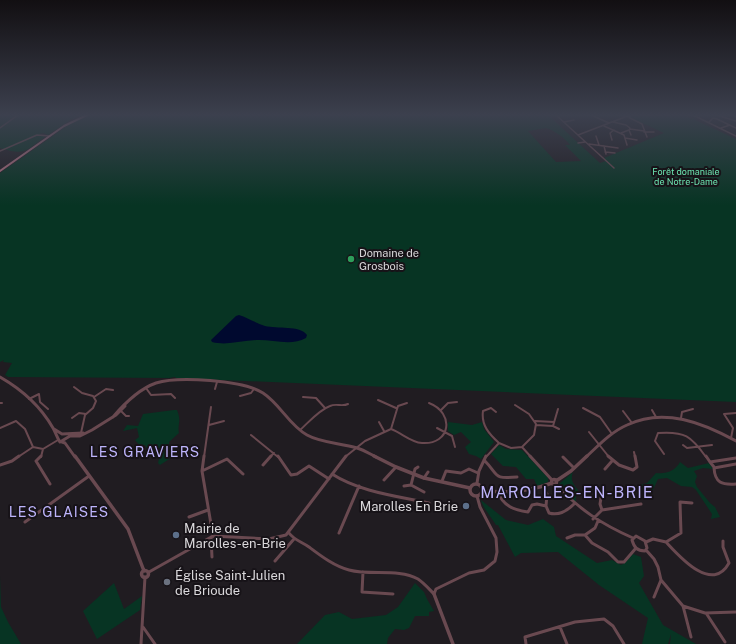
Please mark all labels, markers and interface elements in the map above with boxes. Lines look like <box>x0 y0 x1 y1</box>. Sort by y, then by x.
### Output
park label: Forêt domaniale de Notre-Dame <box>652 166 720 187</box>
place label: Domaine de Grosbois <box>359 247 419 272</box>
marker: Domaine de Grosbois <box>346 254 356 264</box>
district label: LES GRAVIERS <box>90 444 200 460</box>
district label: MAROLLES-EN-BRIE <box>480 483 654 502</box>
place label: Marolles En Brie <box>360 499 458 514</box>
marker: Marolles En Brie <box>461 501 471 511</box>
district label: LES GLAISES <box>9 504 109 520</box>
place label: Mairie de Marolles-en-Brie <box>184 521 286 551</box>
marker: Mairie de Marolles-en-Brie <box>171 530 181 540</box>
place label: Église Saint-Julien de Brioude <box>175 567 285 598</box>
marker: Église Saint-Julien de Brioude <box>162 577 172 587</box>

